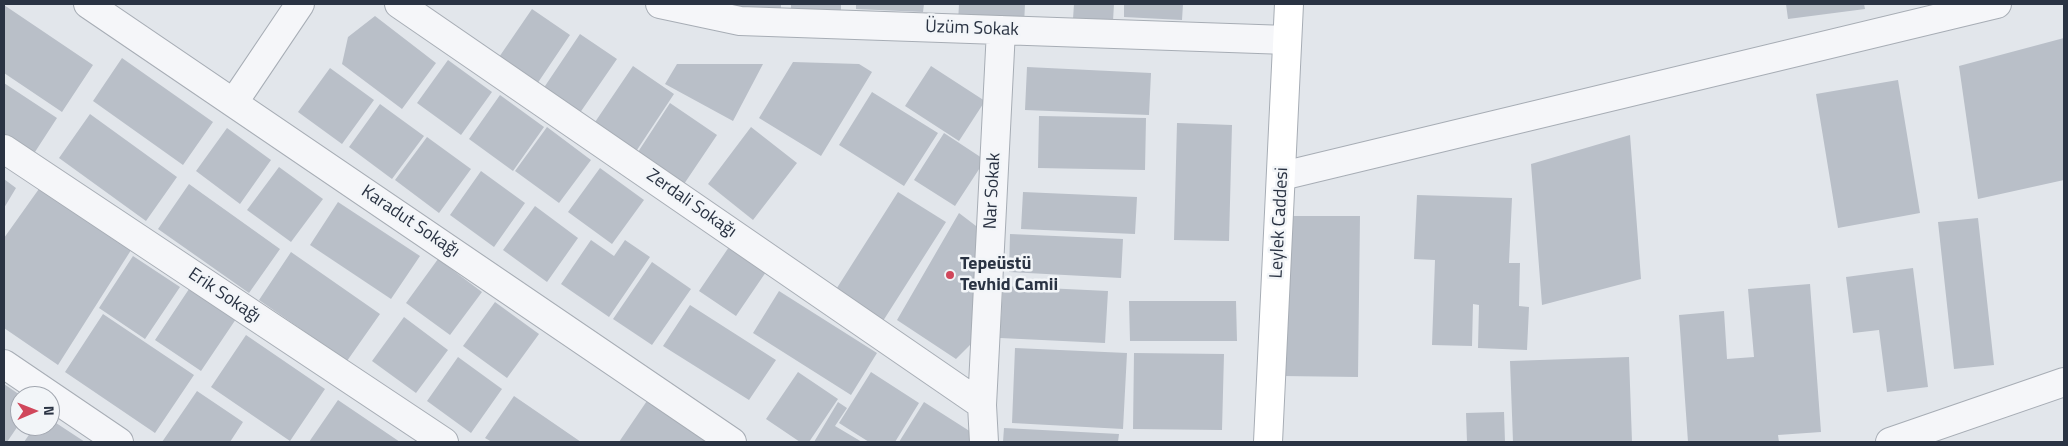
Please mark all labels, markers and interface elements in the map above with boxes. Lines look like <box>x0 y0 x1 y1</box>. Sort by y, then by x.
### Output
street label: Üzüm Sokak <box>925 17 1019 41</box>
street label: Nar Sokak <box>980 152 1006 230</box>
street label: Zerdali Sokağı <box>642 165 740 243</box>
street label: Leylek Caddesi <box>1266 167 1294 279</box>
street label: Karadut Sokağı <box>357 181 463 263</box>
place label: Tepeüstü Tevhid Camii <box>960 254 1058 296</box>
street label: Erik Sokağı <box>184 264 264 328</box>
marker: Tepeüstü Tevhid Camii <box>944 269 956 281</box>
north arrow <box>10 386 60 436</box>
text: N <box>39 406 60 416</box>

